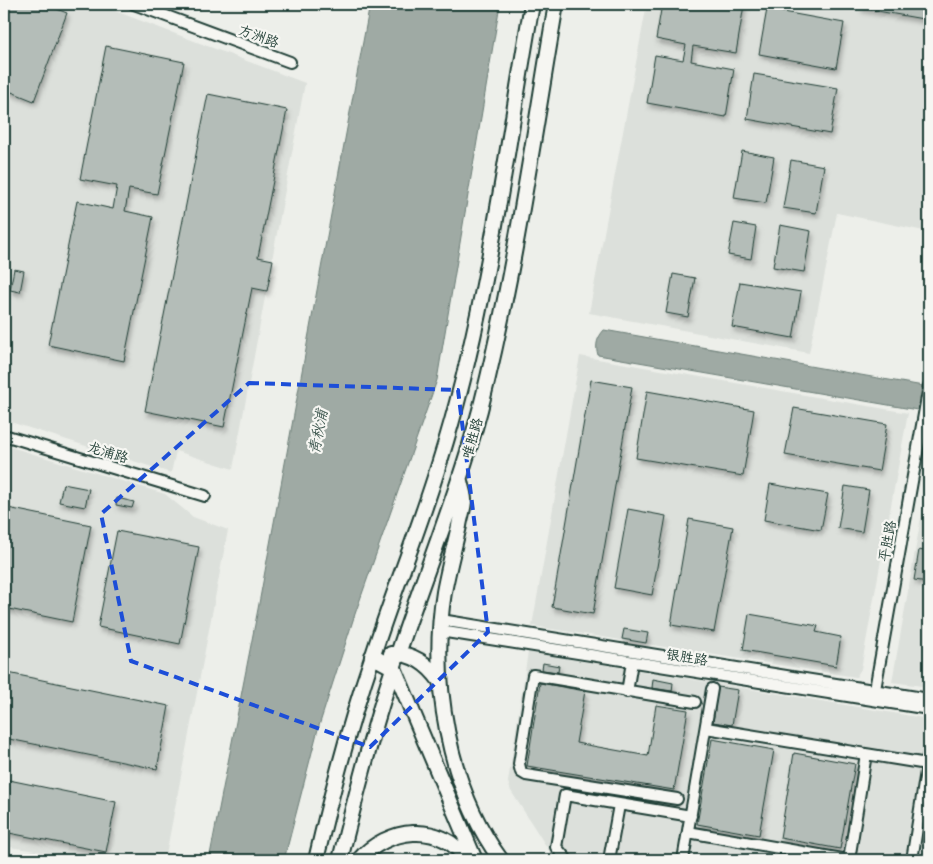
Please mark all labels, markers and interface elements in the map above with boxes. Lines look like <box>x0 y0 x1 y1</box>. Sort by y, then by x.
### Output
street label: 方洲路 <box>236 20 282 52</box>
water label: 青秋浦 <box>304 406 332 456</box>
street label: 唯胜路 <box>458 415 486 461</box>
street label: 龙浦路 <box>85 437 131 467</box>
street label: 平胜路 <box>874 519 900 563</box>
street label: 银胜路 <box>665 645 709 669</box>

